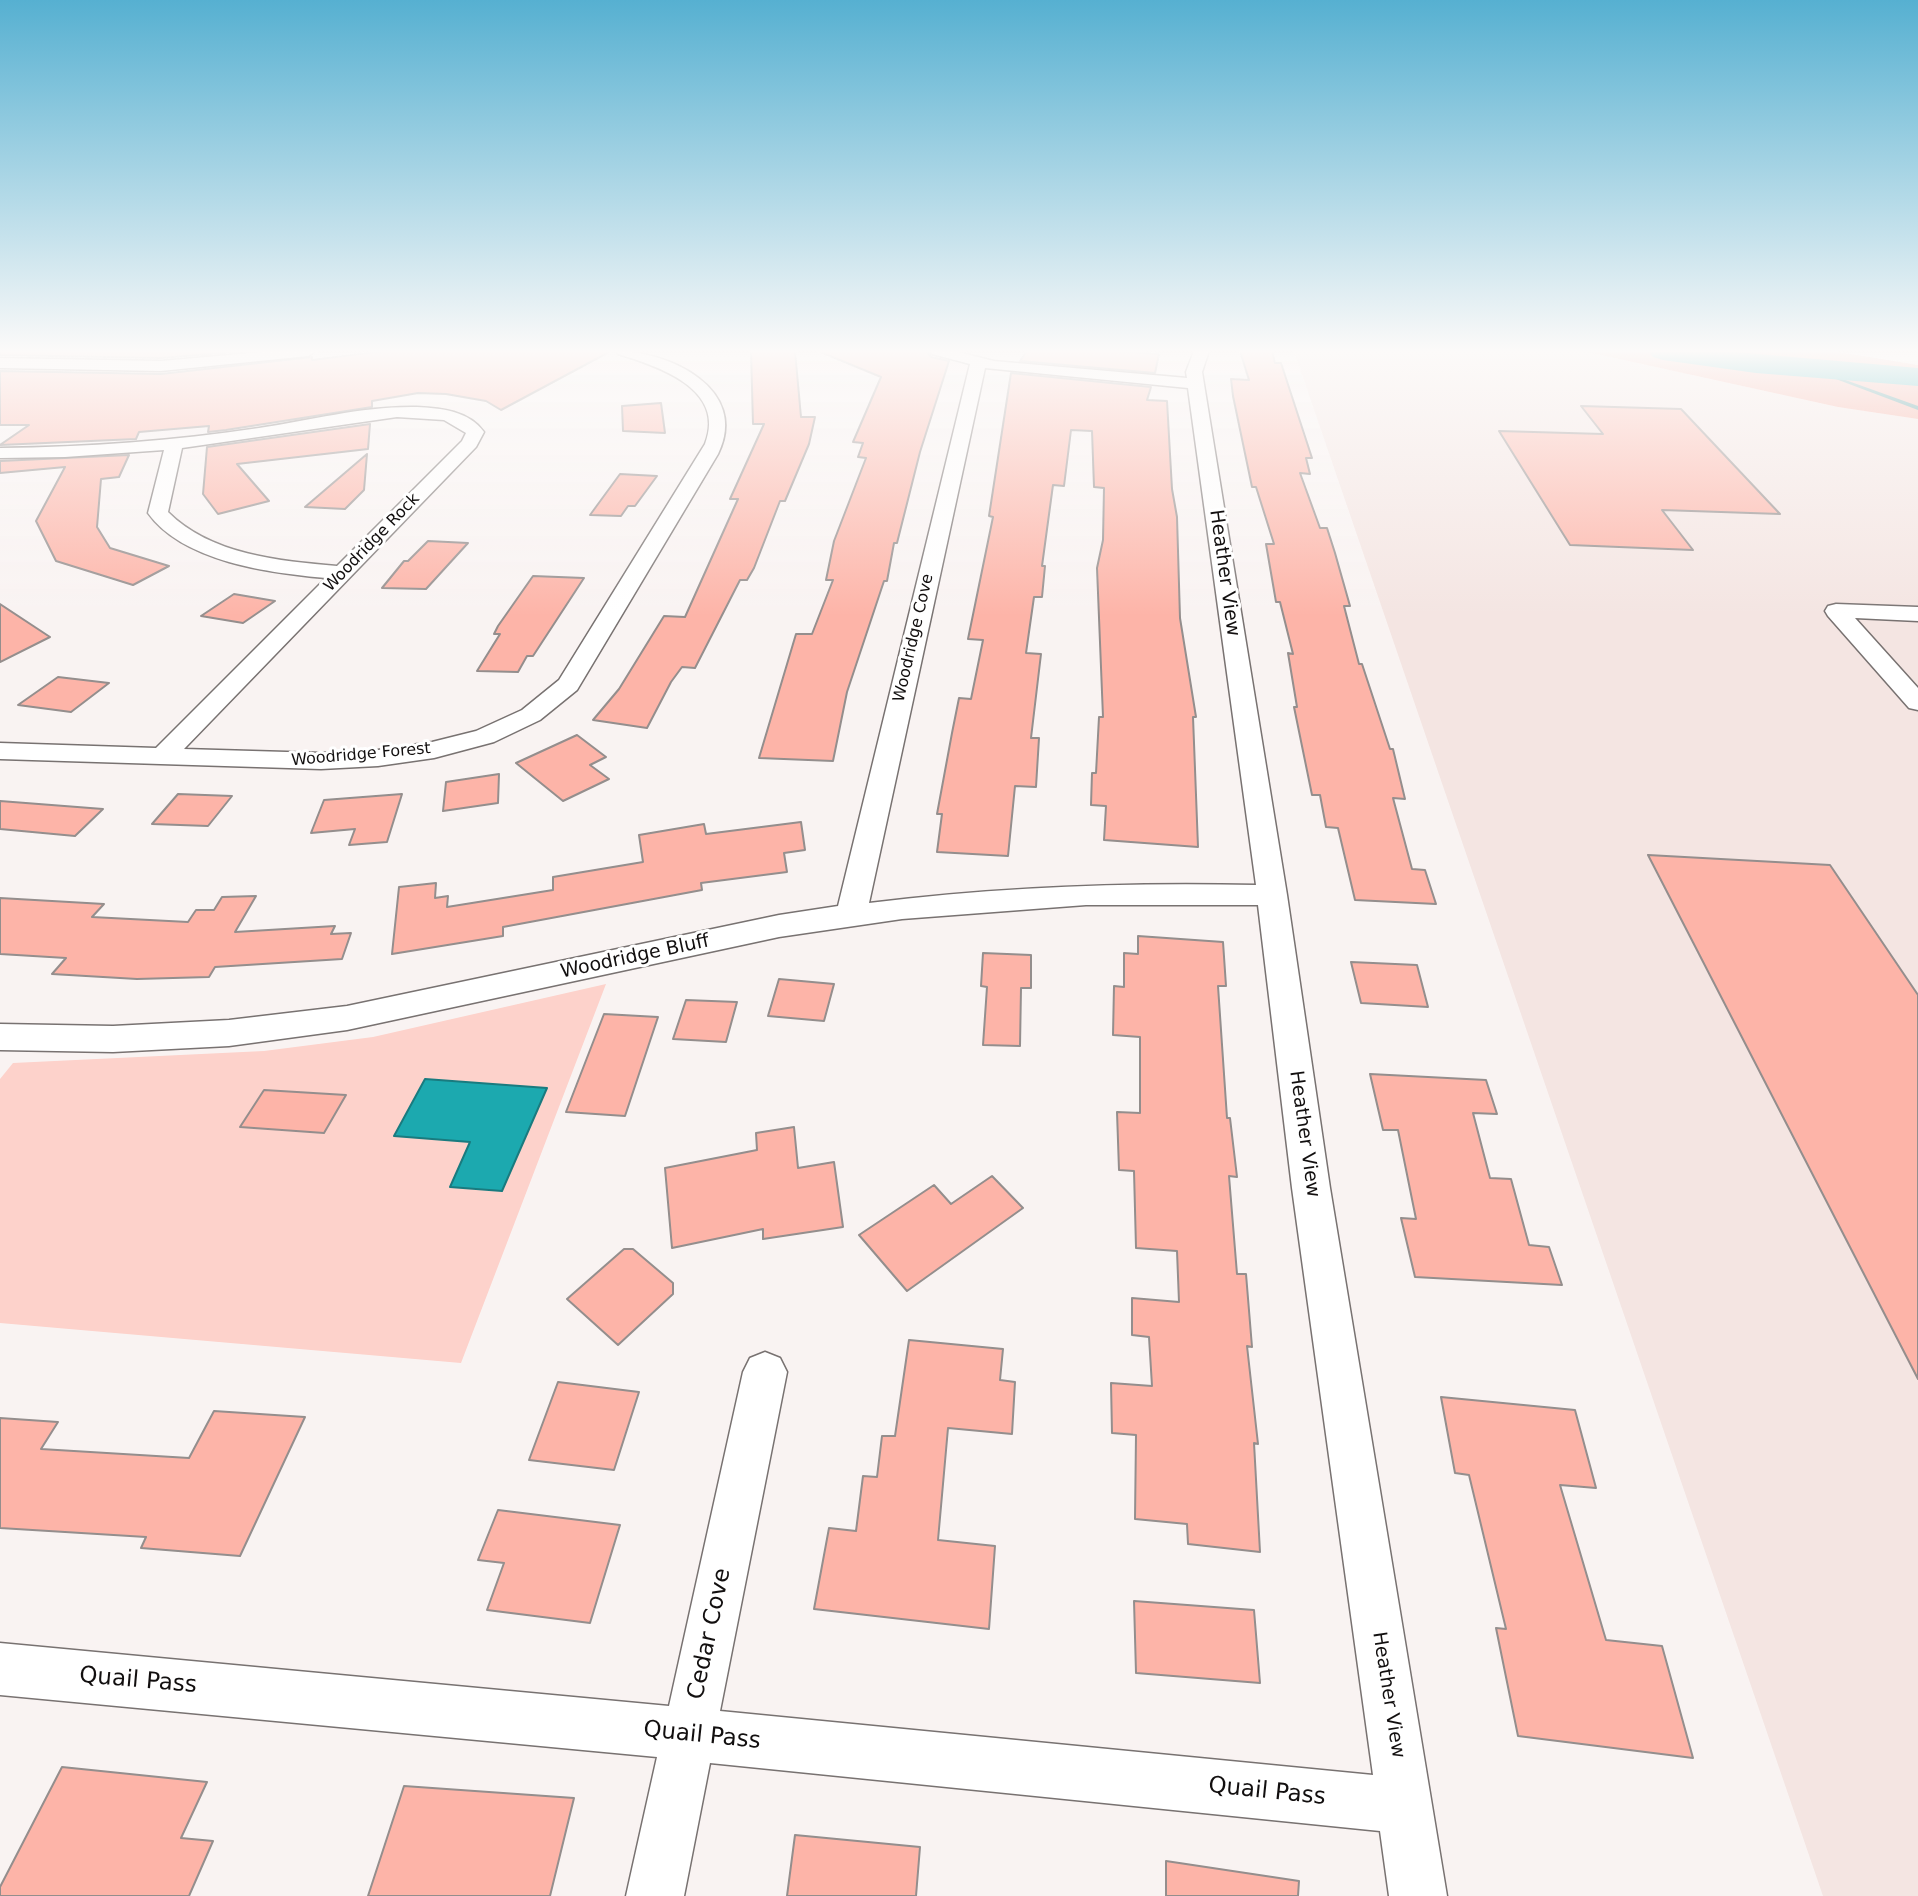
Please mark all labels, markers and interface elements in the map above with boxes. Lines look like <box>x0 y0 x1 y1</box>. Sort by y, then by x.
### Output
street label: Woodridge Rock <box>320 490 424 596</box>
street label: Heather View <box>1204 508 1244 638</box>
street label: Woodridge Cove <box>890 572 938 704</box>
street label: Woodridge Forest <box>290 739 432 771</box>
street label: Woodridge Bluff <box>559 930 711 984</box>
street label: Heather View <box>1284 1069 1324 1199</box>
street label: Cedar Cove <box>683 1566 737 1702</box>
street label: Heather View <box>1367 1630 1409 1760</box>
street label: Quail Pass <box>78 1662 198 1700</box>
street label: Quail Pass <box>642 1716 762 1756</box>
street label: Quail Pass <box>1207 1772 1327 1812</box>

